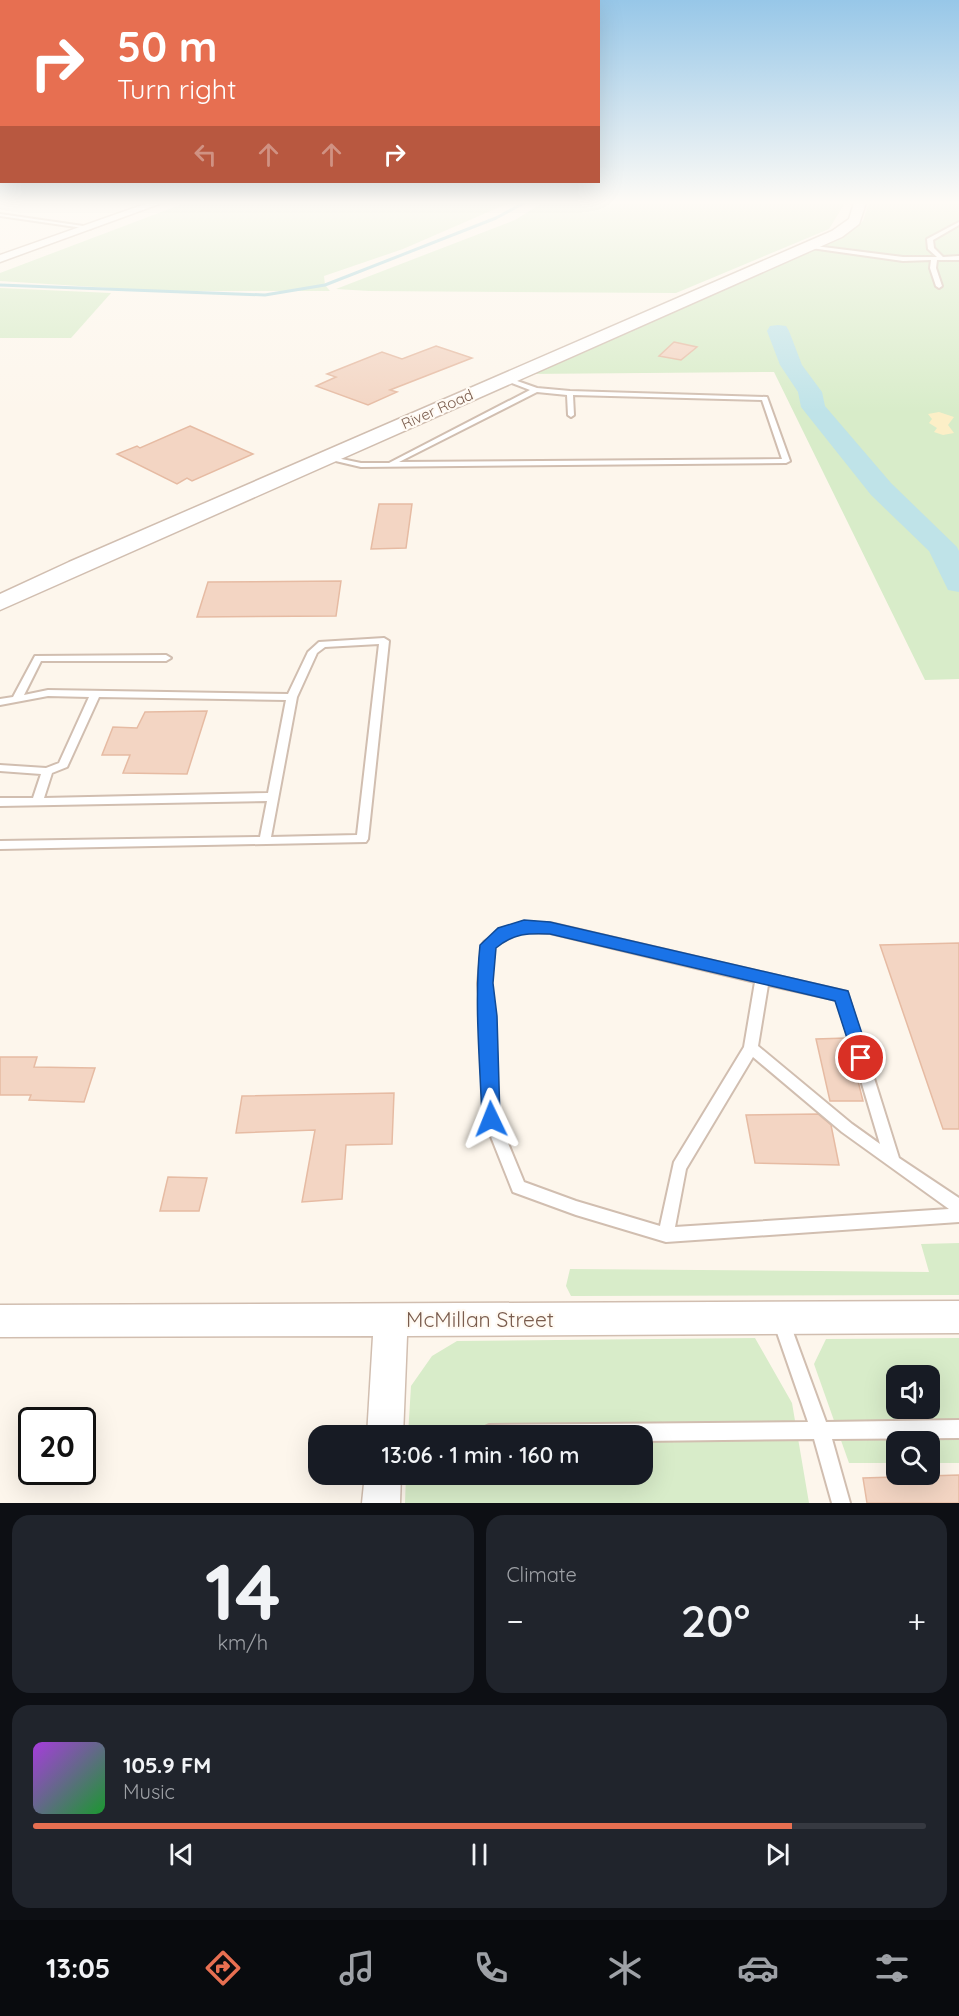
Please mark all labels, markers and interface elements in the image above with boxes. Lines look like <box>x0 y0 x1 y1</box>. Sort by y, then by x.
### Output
text: 50 m <box>117 20 217 73</box>
icon: right <box>18 24 96 102</box>
text: Turn right <box>117 72 236 106</box>
icon: left <box>189 138 222 171</box>
icon: ahead <box>252 138 285 171</box>
icon: ahead <box>315 138 348 171</box>
icon: right <box>378 138 411 171</box>
street label: River Road <box>398 385 476 433</box>
pin <box>835 1032 886 1083</box>
icon: arrive <box>844 1041 877 1074</box>
position arrow <box>459 1087 523 1151</box>
street label: McMillan Street <box>406 1306 554 1332</box>
map controls <box>886 1365 940 1485</box>
button: sound <box>886 1365 940 1419</box>
speed limit sign: 20 <box>18 1407 96 1485</box>
button: search <box>886 1431 940 1485</box>
text: 13:06 · 1 min · 160 m <box>382 1441 579 1469</box>
text: 14 <box>205 1542 281 1640</box>
text: Climate <box>507 1562 577 1587</box>
text: 20° <box>681 1592 750 1648</box>
text: − <box>507 1600 524 1641</box>
text: + <box>907 1600 926 1641</box>
text: km/h <box>217 1630 268 1655</box>
text: 105.9 FM <box>123 1751 211 1779</box>
text: Music <box>123 1779 175 1804</box>
icon: previous <box>165 1838 198 1871</box>
icon: pause <box>463 1838 496 1871</box>
icon: next <box>761 1838 794 1871</box>
icon: directions <box>202 1947 244 1989</box>
icon: music <box>336 1947 378 1989</box>
icon: phone <box>470 1947 512 1989</box>
icon: climate <box>604 1947 646 1989</box>
icon: car <box>737 1947 779 1989</box>
icon: filters <box>871 1947 913 1989</box>
text: 13:05 <box>46 1951 110 1985</box>

